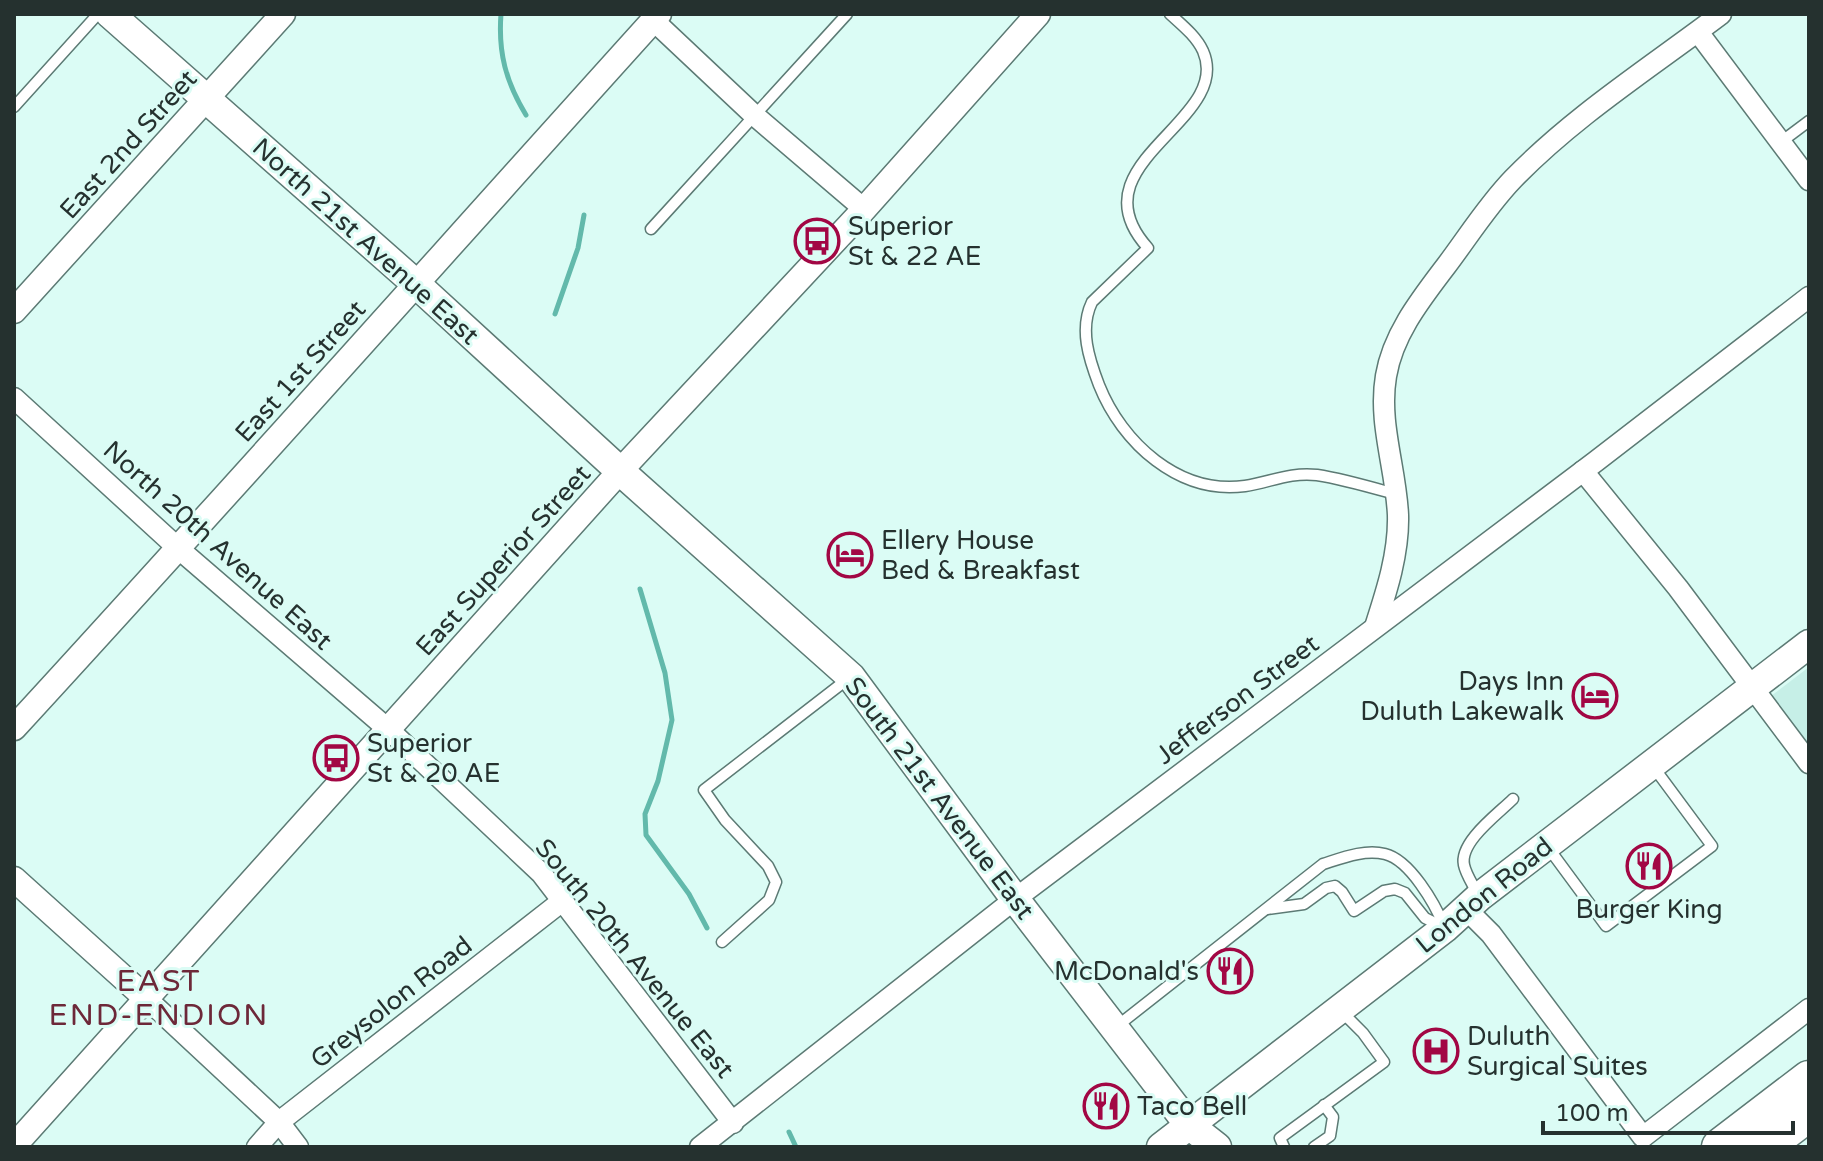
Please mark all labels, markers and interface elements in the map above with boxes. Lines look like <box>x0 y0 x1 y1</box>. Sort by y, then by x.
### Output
street label: East 2nd Street <box>53 63 203 225</box>
street label: North 21st Avenue East <box>246 132 485 351</box>
place label: Superior St & 22 AE <box>848 211 981 272</box>
bus stop icon: Superior St & 22 AE <box>793 217 841 265</box>
street label: East 1st Street <box>229 294 372 449</box>
street label: North 20th Avenue East <box>97 434 338 656</box>
street label: East Superior Street <box>410 458 597 662</box>
place label: Ellery House Bed & Breakfast <box>881 525 1080 586</box>
hotel icon: Ellery House Bed & Breakfast <box>826 531 874 579</box>
street label: Jefferson Street <box>1150 628 1325 771</box>
place label: Days Inn Duluth Lakewalk <box>1360 666 1564 727</box>
street label: South 21st Avenue East <box>838 671 1041 925</box>
hotel icon: Days Inn Duluth Lakewalk <box>1571 672 1619 720</box>
place label: Superior St & 20 AE <box>367 728 500 789</box>
bus stop icon: Superior St & 20 AE <box>312 734 360 782</box>
street label: London Road <box>1410 831 1559 960</box>
street label: South 20th Avenue East <box>529 833 741 1084</box>
restaurant icon: Burger King <box>1625 842 1673 890</box>
place label: Burger King <box>1575 894 1723 925</box>
street label: Greysolon Road <box>304 930 478 1075</box>
restaurant icon: McDonald's <box>1206 947 1254 995</box>
place label: McDonald's <box>1054 956 1199 987</box>
district label: EAST END-ENDION <box>49 963 269 1034</box>
place label: Duluth Surgical Suites <box>1467 1021 1648 1082</box>
hospital icon: Duluth Surgical Suites <box>1412 1027 1460 1075</box>
restaurant icon: Taco Bell <box>1082 1082 1130 1130</box>
scale bar <box>1543 1085 1793 1135</box>
place label: Taco Bell <box>1137 1091 1247 1122</box>
text: 100 m <box>1555 1099 1629 1128</box>

